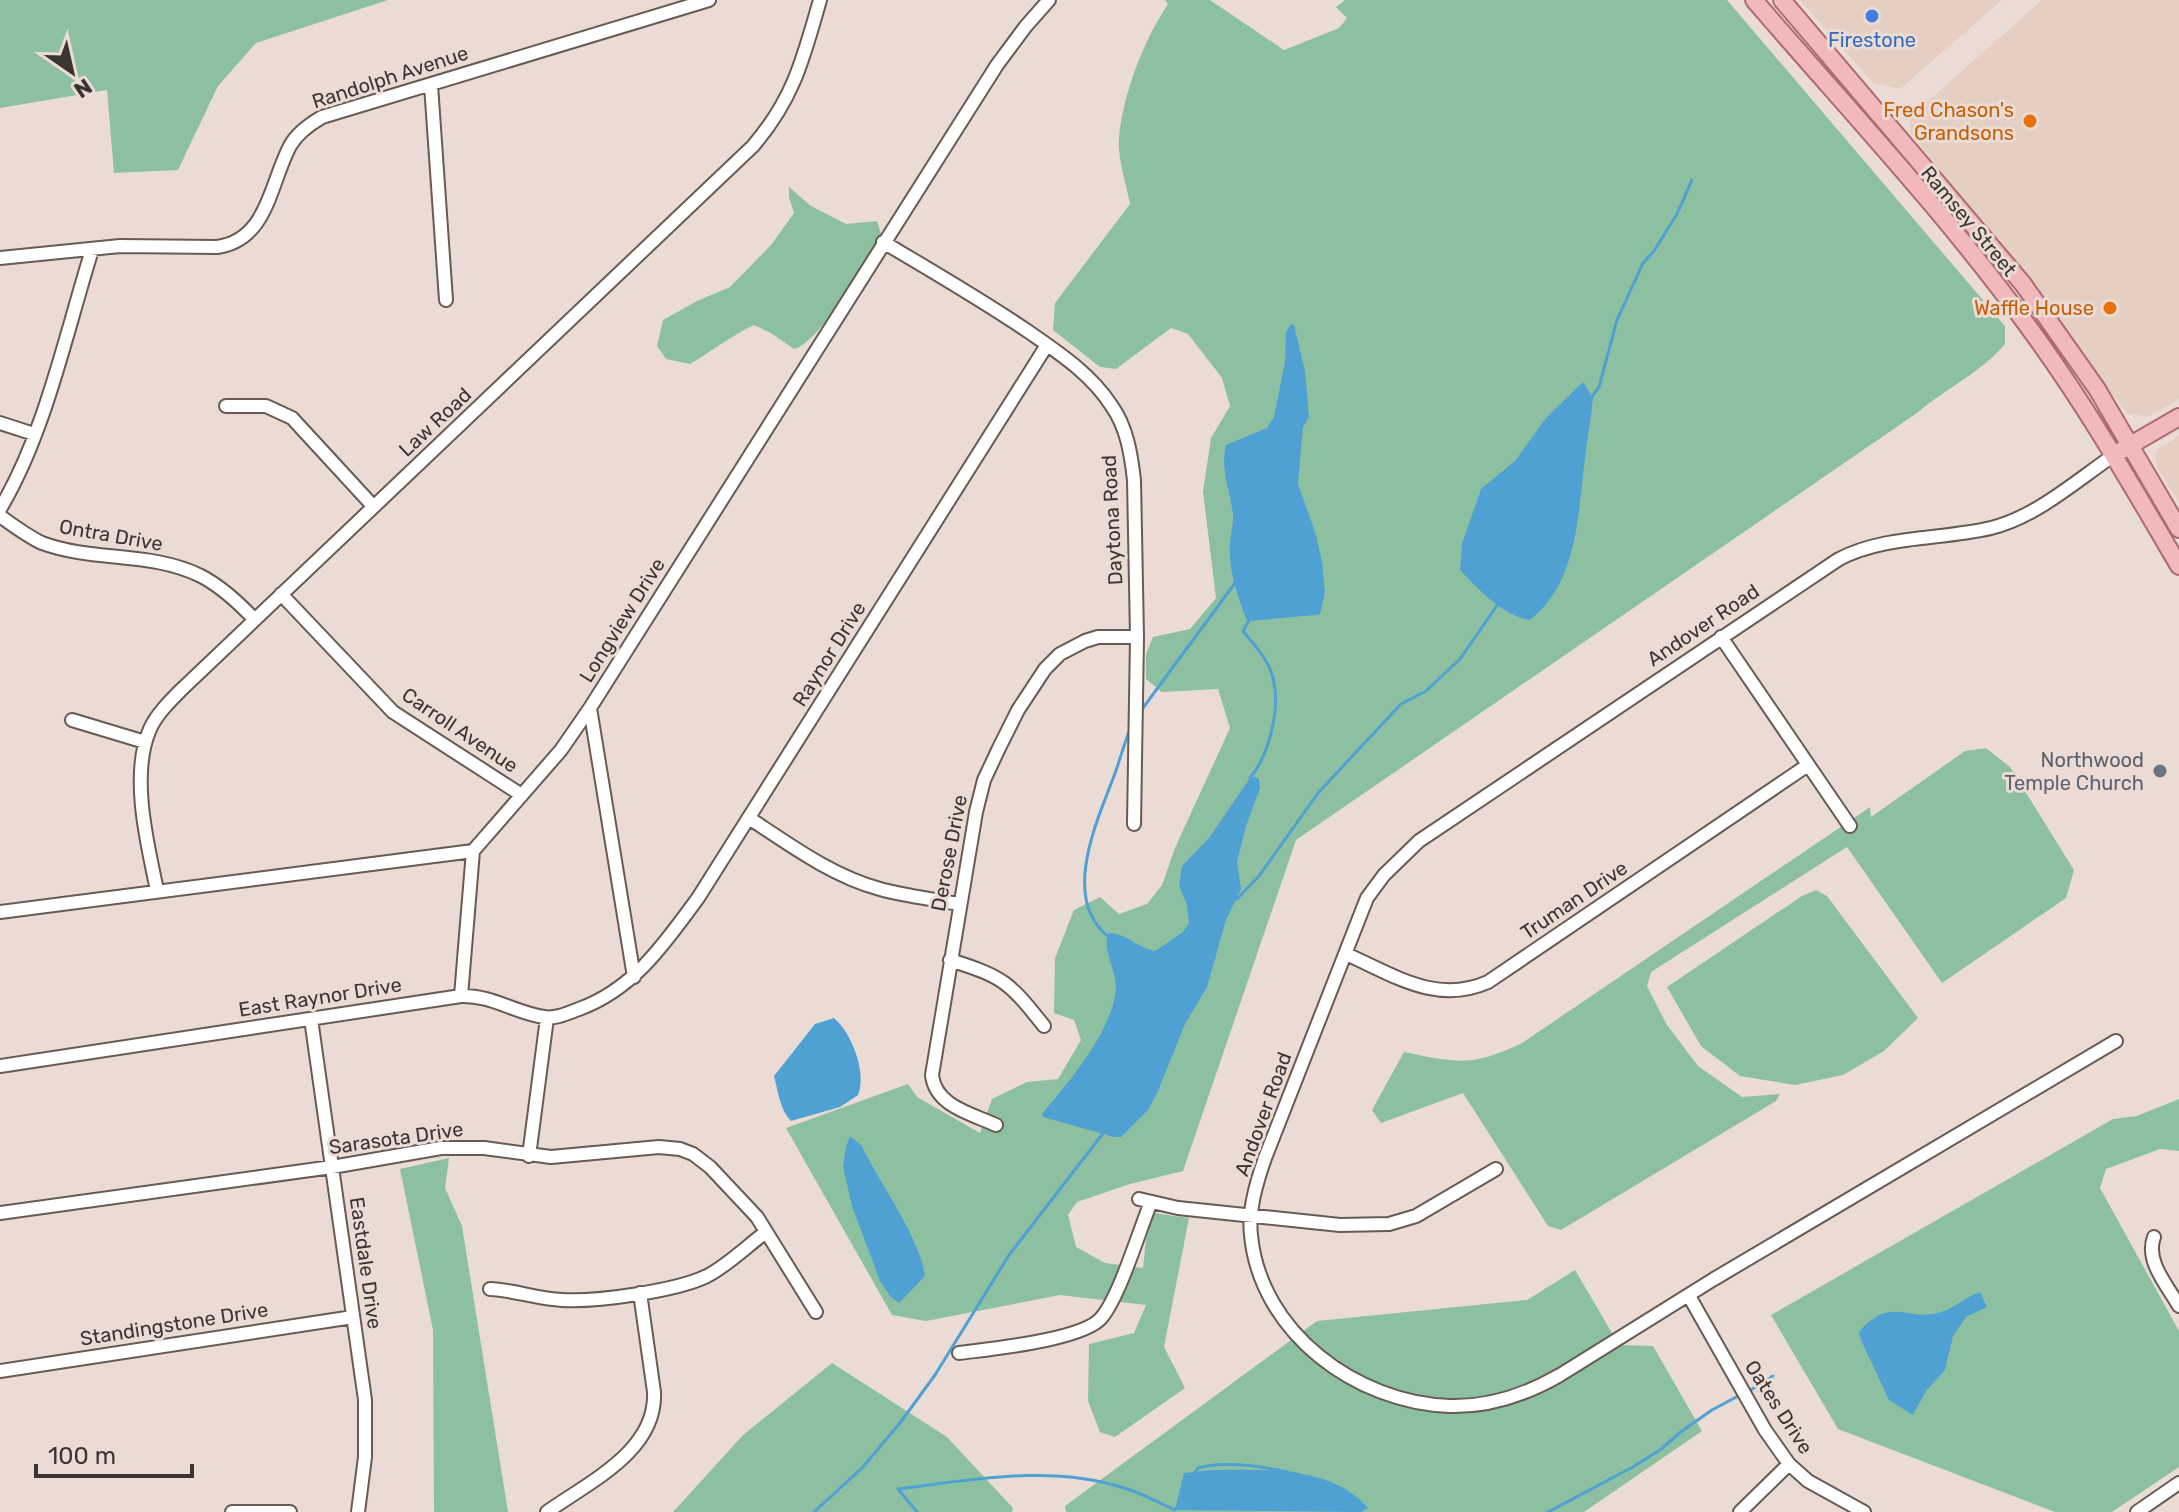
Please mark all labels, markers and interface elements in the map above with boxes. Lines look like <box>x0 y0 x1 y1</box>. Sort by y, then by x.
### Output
marker: Firestone <box>1863 7 1881 25</box>
place label: Firestone <box>1828 28 1916 52</box>
north arrow <box>32 32 112 112</box>
street label: Randolph Avenue <box>309 40 471 114</box>
text: N <box>69 73 97 104</box>
place label: Fred Chason's Grandsons <box>1883 98 2014 145</box>
marker: Fred Chason's Grandsons <box>2021 112 2039 130</box>
street label: Ramsey Street <box>1916 161 2022 281</box>
place label: Waffle House <box>1974 296 2094 320</box>
marker: Waffle House <box>2101 299 2119 317</box>
street label: Law Road <box>394 382 476 462</box>
street label: Daytona Road <box>1097 454 1127 586</box>
street label: Ontra Drive <box>57 514 165 556</box>
street label: Longview Drive <box>574 553 670 687</box>
street label: Andover Road <box>1642 579 1764 671</box>
street label: Raynor Drive <box>787 597 871 711</box>
street label: Carroll Avenue <box>397 682 523 778</box>
place label: Northwood Temple Church <box>2004 748 2144 795</box>
marker: Northwood Temple Church <box>2151 762 2169 780</box>
street label: Derose Drive <box>926 793 972 913</box>
street label: Truman Drive <box>1516 856 1632 944</box>
street label: East Raynor Drive <box>237 972 403 1022</box>
street label: Andover Road <box>1230 1049 1296 1179</box>
street label: Sarasota Drive <box>327 1117 465 1159</box>
street label: Eastdale Drive <box>345 1195 387 1331</box>
street label: Standingstone Drive <box>78 1297 270 1351</box>
street label: Oates Drive <box>1740 1356 1818 1458</box>
scale bar <box>36 1428 192 1478</box>
text: 100 m <box>48 1442 116 1470</box>

